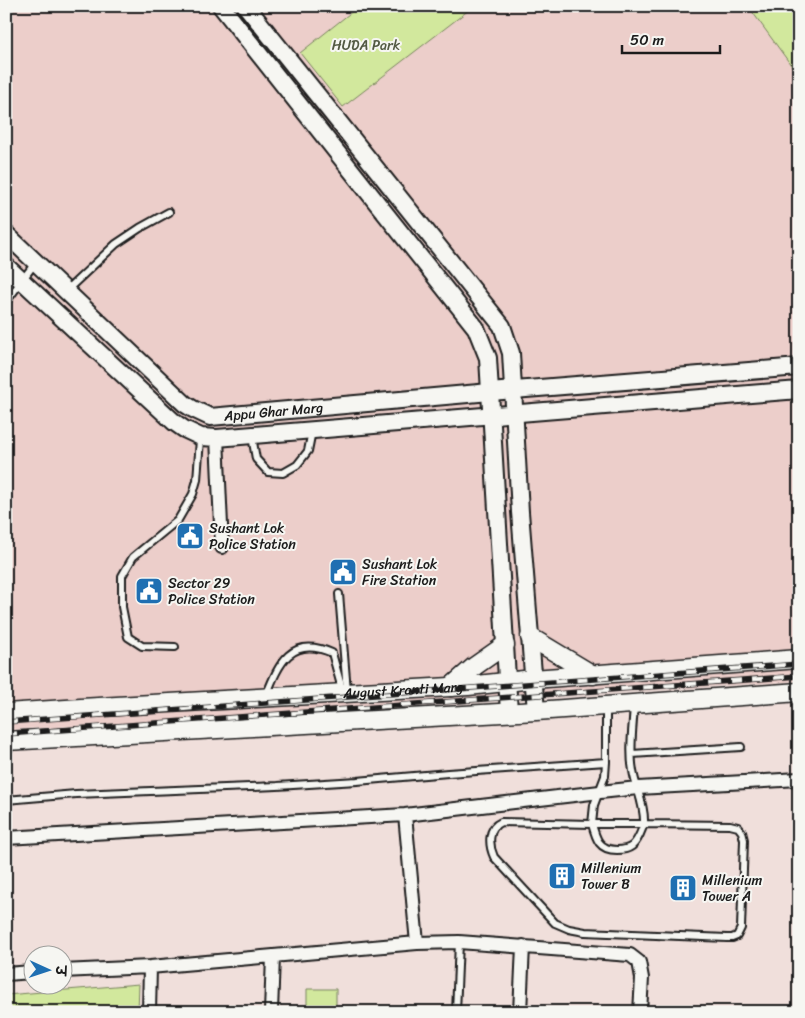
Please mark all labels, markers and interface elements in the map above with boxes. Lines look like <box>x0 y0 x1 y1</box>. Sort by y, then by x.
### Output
scale bar <box>622 22 720 54</box>
text: 50 m <box>630 27 665 53</box>
park label: HUDA Park <box>332 33 401 58</box>
street label: Appu Ghar Marg <box>222 394 324 428</box>
place label: Sushant Lok Police Station <box>209 516 296 557</box>
public building icon: Sushant Lok Police Station <box>175 521 205 551</box>
place label: Sushant Lok Fire Station <box>362 552 438 593</box>
public building icon: Sushant Lok Fire Station <box>328 557 358 587</box>
place label: Sector 29 Police Station <box>168 571 255 612</box>
public building icon: Sector 29 Police Station <box>134 576 164 606</box>
street label: August Kranti Marg <box>342 674 464 706</box>
place label: Millenium Tower B <box>581 856 641 897</box>
building icon: Millenium Tower B <box>547 861 577 891</box>
place label: Millenium Tower A <box>702 868 762 909</box>
building icon: Millenium Tower A <box>668 873 698 903</box>
north arrow <box>22 946 72 996</box>
text: उ <box>48 963 73 978</box>

